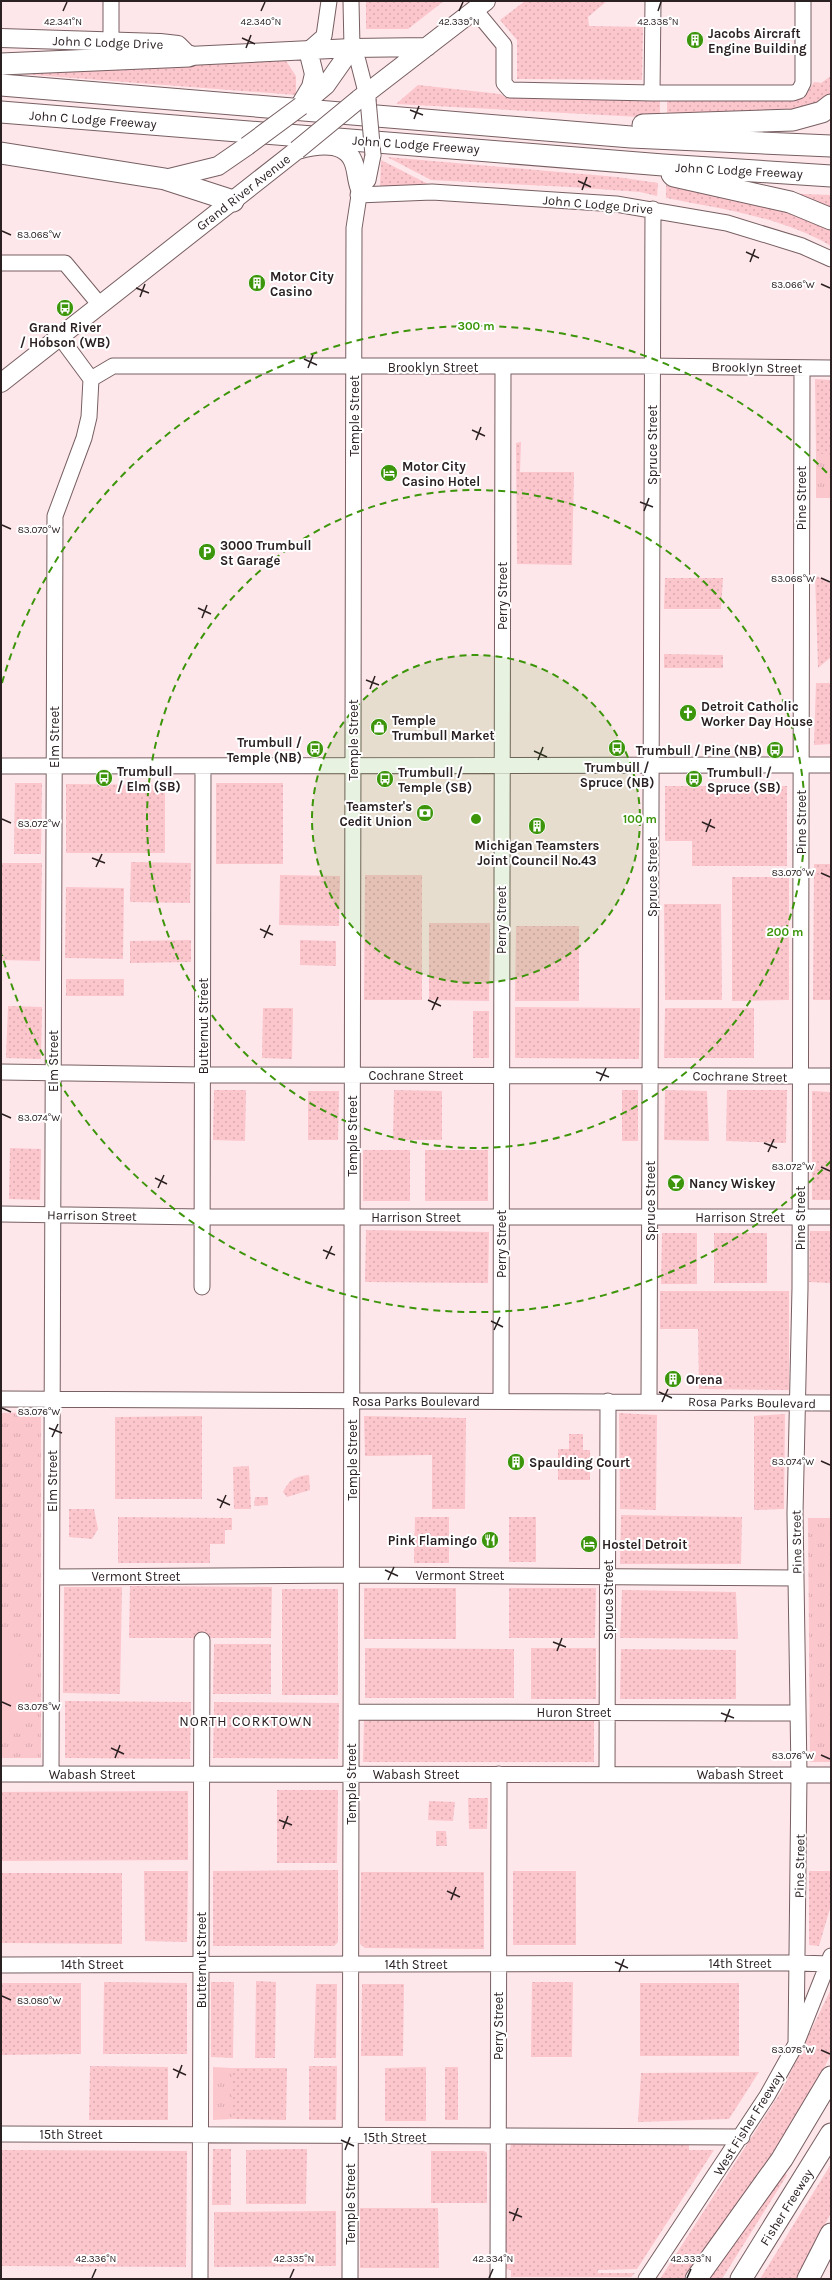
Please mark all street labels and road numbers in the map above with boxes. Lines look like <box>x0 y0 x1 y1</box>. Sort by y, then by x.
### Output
street label: John C Lodge Drive <box>52 33 164 52</box>
street label: John C Lodge Freeway <box>29 108 157 131</box>
street label: John C Lodge Freeway <box>352 133 480 156</box>
street label: Grand River Avenue <box>194 151 293 234</box>
street label: John C Lodge Freeway <box>675 160 803 181</box>
street label: John C Lodge Drive <box>542 192 654 217</box>
street label: Brooklyn Street <box>712 359 803 376</box>
street label: Brooklyn Street <box>388 360 478 375</box>
street label: Temple Street <box>347 375 362 457</box>
street label: Spruce Street <box>645 405 660 485</box>
street label: Pine Street <box>794 466 809 530</box>
street label: Perry Street <box>495 562 510 630</box>
street label: Temple Street <box>346 699 361 781</box>
street label: Elm Street <box>47 706 62 768</box>
street label: Pine Street <box>794 790 809 854</box>
street label: Spruce Street <box>645 837 660 917</box>
street label: Perry Street <box>494 886 509 954</box>
street label: Butternut Street <box>196 978 211 1074</box>
street label: Elm Street <box>46 1030 61 1092</box>
street label: Cochrane Street <box>369 1068 463 1083</box>
street label: Cochrane Street <box>692 1068 788 1085</box>
street label: Temple Street <box>345 1095 360 1177</box>
street label: Spruce Street <box>643 1161 658 1241</box>
street label: Pine Street <box>793 1186 808 1250</box>
street label: Harrison Street <box>47 1207 137 1224</box>
street label: Harrison Street <box>371 1210 461 1225</box>
street label: Perry Street <box>494 1210 509 1278</box>
street label: Harrison Street <box>695 1210 785 1225</box>
street label: Rosa Parks Boulevard <box>352 1394 480 1409</box>
street label: Rosa Parks Boulevard <box>688 1394 816 1411</box>
street label: Temple Street <box>345 1419 360 1501</box>
street label: Elm Street <box>45 1450 60 1512</box>
street label: Pine Street <box>788 1510 805 1574</box>
street label: Spruce Street <box>601 1560 616 1640</box>
street label: Vermont Street <box>415 1568 505 1583</box>
street label: Vermont Street <box>91 1569 181 1584</box>
street label: Huron Street <box>537 1705 612 1720</box>
street label: Temple Street <box>344 1743 359 1825</box>
street label: Wabash Street <box>49 1767 135 1782</box>
street label: Wabash Street <box>373 1767 459 1782</box>
street label: Wabash Street <box>697 1767 783 1782</box>
street label: Pine Street <box>791 1834 808 1898</box>
street label: Butternut Street <box>194 1912 209 2008</box>
street label: 14th Street <box>708 1956 772 1971</box>
street label: 14th Street <box>60 1957 124 1972</box>
street label: 14th Street <box>384 1957 448 1972</box>
street label: Perry Street <box>491 1992 506 2060</box>
street label: West Fisher Freeway <box>710 2068 787 2178</box>
street label: 15th Street <box>39 2127 103 2142</box>
street label: 15th Street <box>363 2130 427 2145</box>
street label: Temple Street <box>343 2163 358 2245</box>
street label: Fisher Freeway <box>757 2166 816 2248</box>

